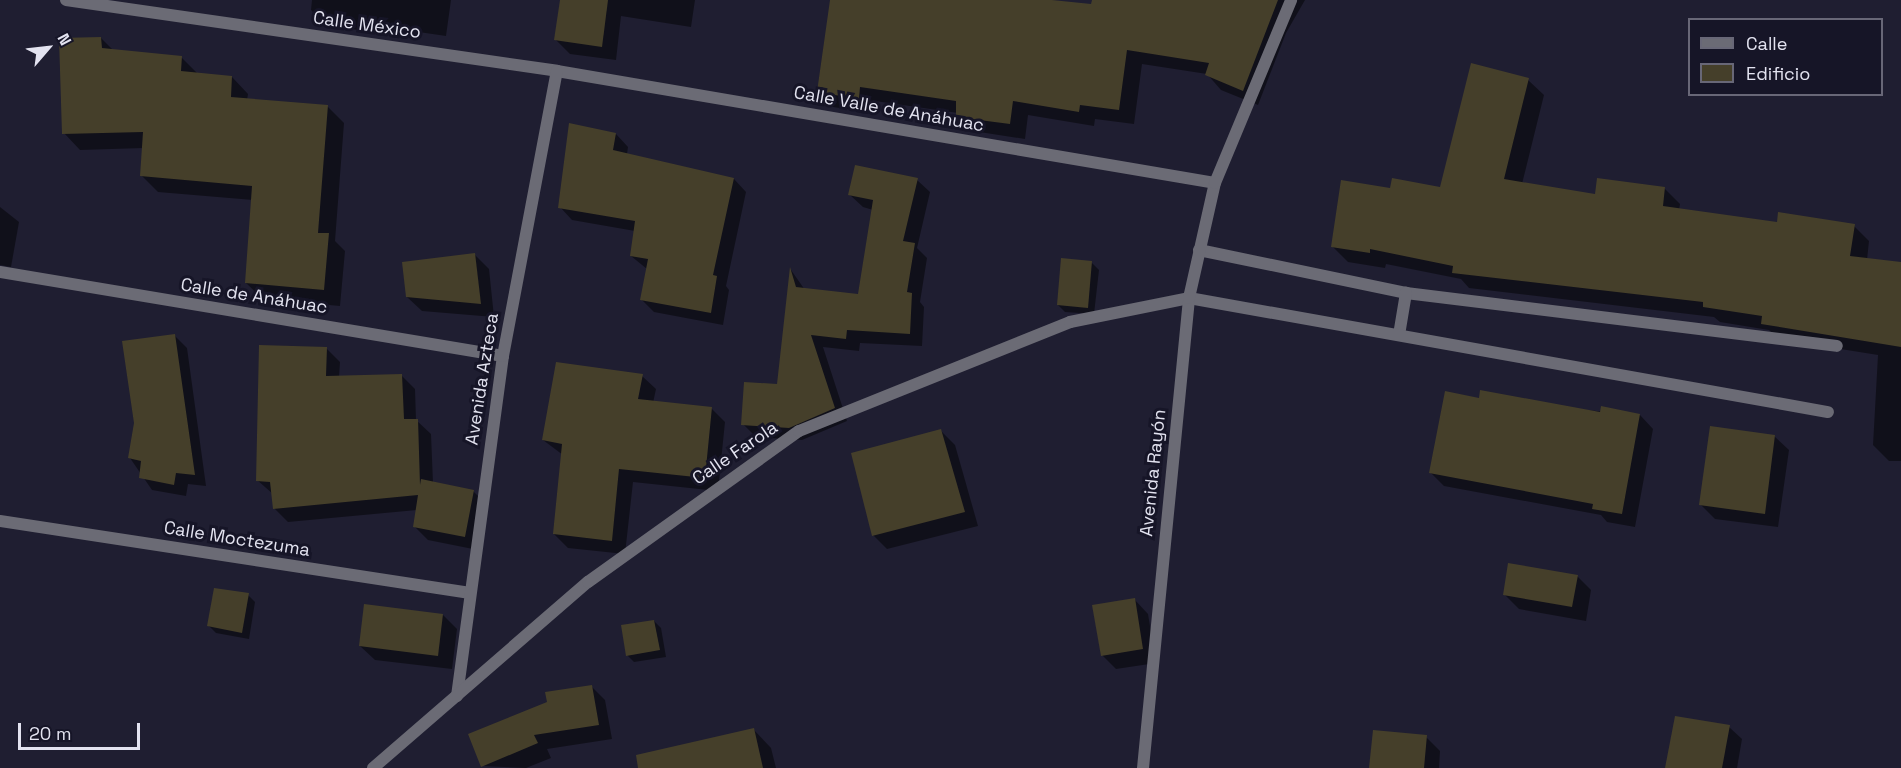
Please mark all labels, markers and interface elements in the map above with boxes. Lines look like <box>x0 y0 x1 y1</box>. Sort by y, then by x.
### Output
street label: Calle México <box>312 7 422 43</box>
north arrow <box>18 18 78 78</box>
legend <box>1688 18 1883 96</box>
text: N <box>53 30 76 49</box>
text: Calle <box>1746 32 1787 55</box>
text: Edificio <box>1746 62 1810 85</box>
street label: Calle Valle de Anáhuac <box>792 82 986 136</box>
street label: Calle de Anáhuac <box>179 274 329 318</box>
street label: Avenida Azteca <box>461 311 503 447</box>
street label: Avenida Rayón <box>1136 408 1170 538</box>
street label: Calle Farola <box>688 417 782 489</box>
street label: Calle Moctezuma <box>162 517 312 561</box>
scale bar <box>21 711 142 749</box>
text: 20 m <box>29 722 72 745</box>

